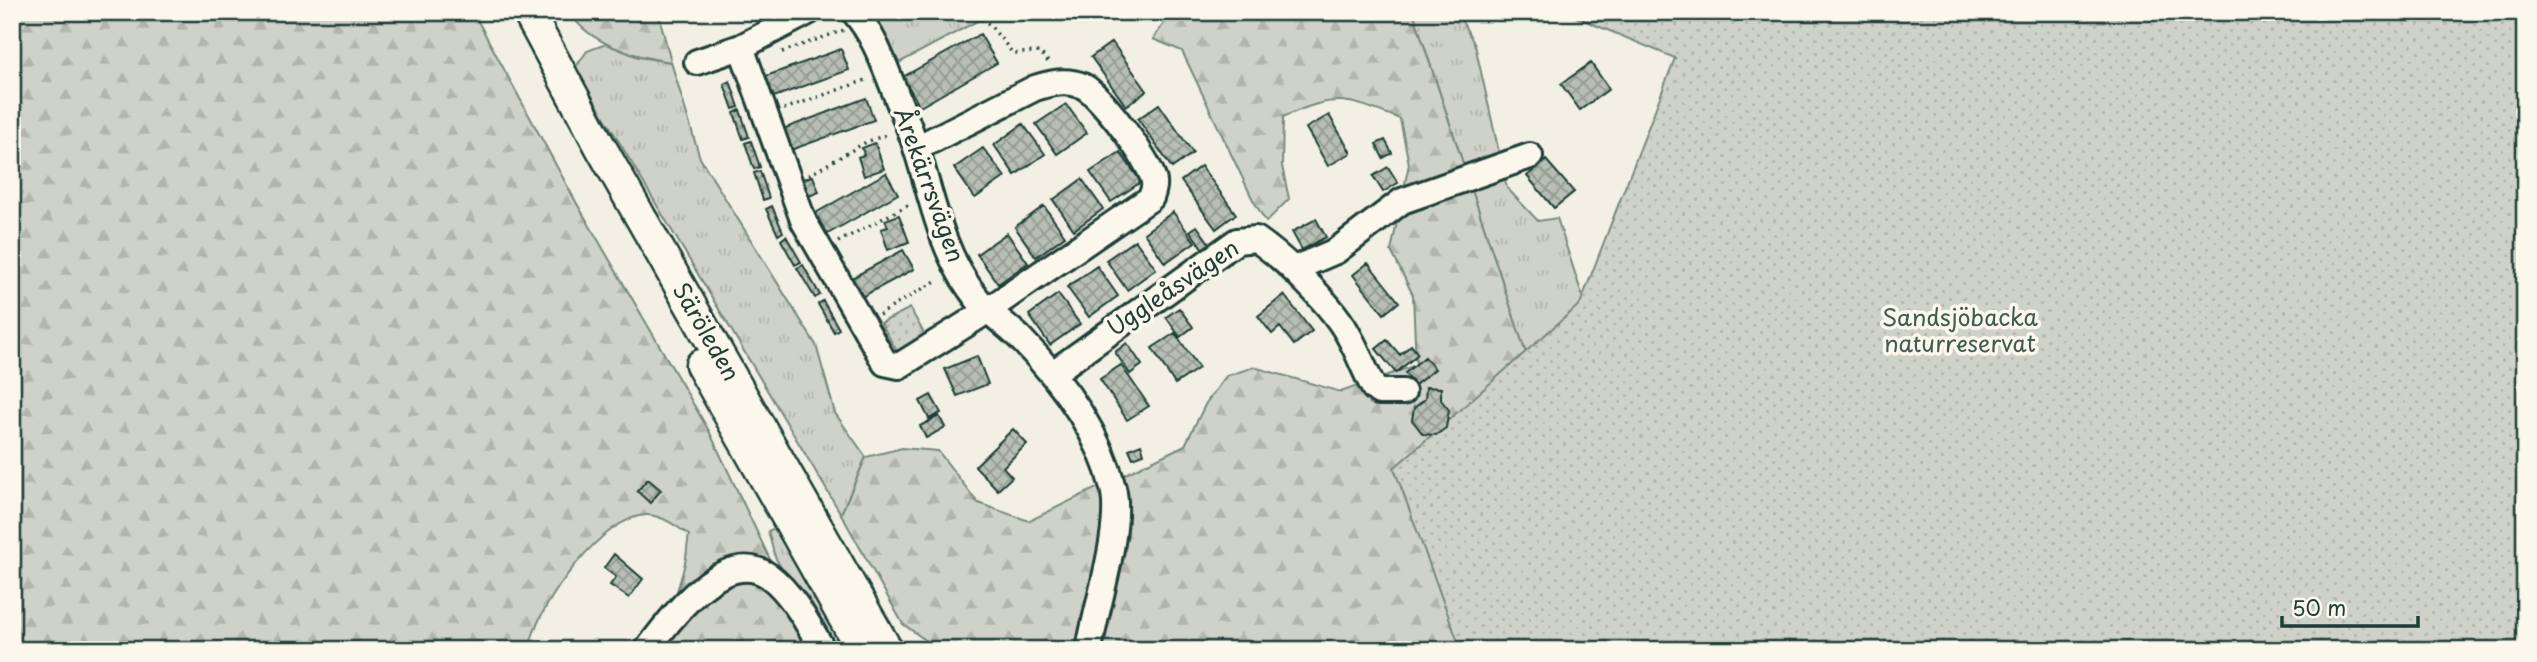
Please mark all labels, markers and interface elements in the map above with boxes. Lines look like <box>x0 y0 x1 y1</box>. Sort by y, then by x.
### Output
street label: Årekärrsvägen <box>886 102 975 267</box>
street label: Uggleåsvägen <box>1099 230 1245 344</box>
street label: Säröleden <box>665 276 750 387</box>
park label: Sandsjöbacka naturreservat <box>1882 299 2039 360</box>
scale bar <box>2282 585 2418 629</box>
text: 50 m <box>2292 591 2346 623</box>

